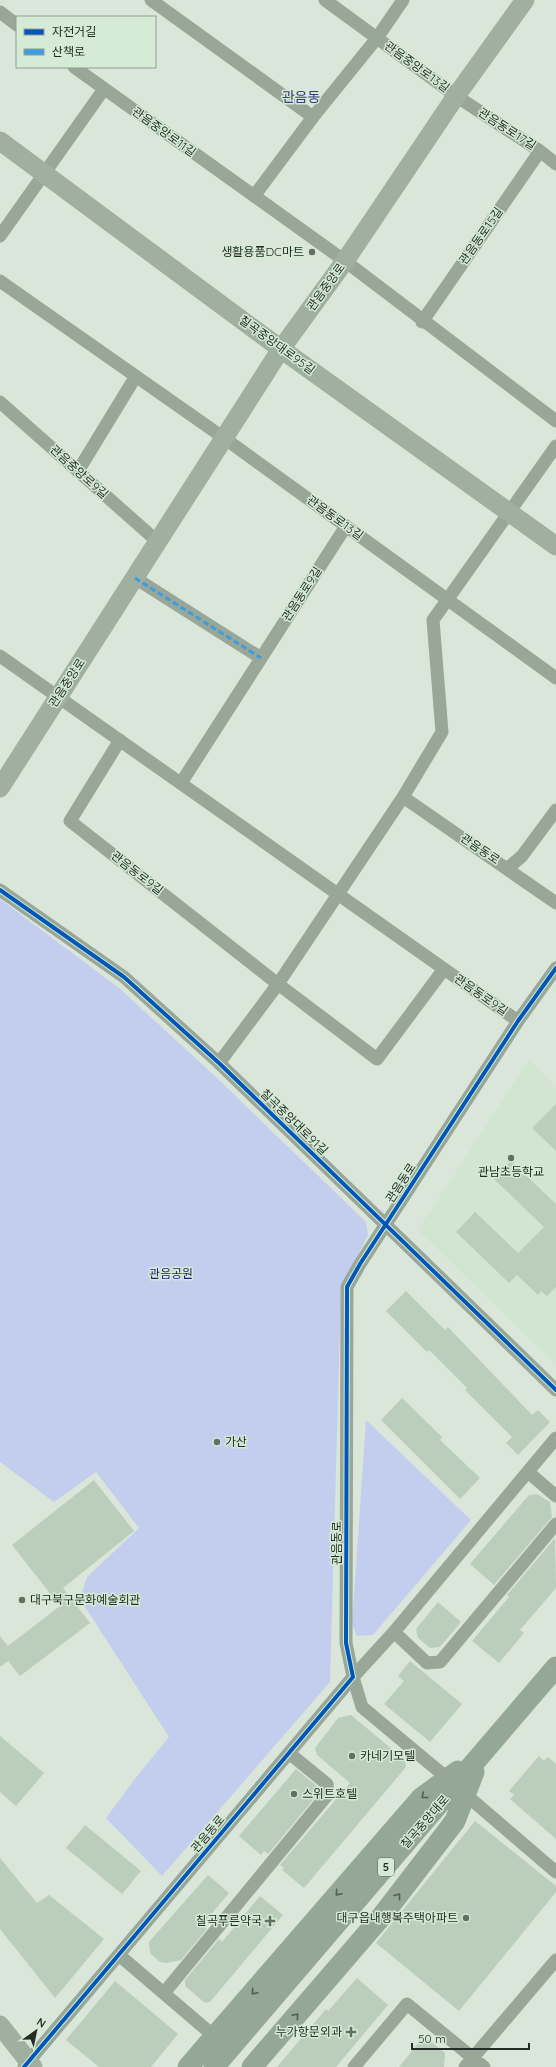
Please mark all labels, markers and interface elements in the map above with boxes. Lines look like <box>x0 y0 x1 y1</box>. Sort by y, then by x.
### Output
legend <box>16 16 156 68</box>
text: 자전거길 <box>52 24 96 39</box>
street label: 관음중앙로13길 <box>382 38 453 95</box>
text: 산책로 <box>52 44 85 59</box>
district label: 관음동 <box>282 88 320 106</box>
street label: 관음중앙로11길 <box>129 103 199 160</box>
street label: 관음동로17길 <box>476 104 539 153</box>
street label: 관음동로15길 <box>455 204 506 267</box>
place label: 생활용품DC마트 <box>221 244 304 259</box>
marker: 생활용품DC마트 <box>307 247 317 257</box>
street label: 관음중앙로 <box>303 260 348 313</box>
street label: 칠곡중앙대로95길 <box>236 312 318 377</box>
street label: 관음중앙로9길 <box>47 442 111 502</box>
street label: 관음동로13길 <box>304 492 366 543</box>
street label: 관음동로9길 <box>278 564 325 624</box>
street label: 관음중앙로 <box>45 655 88 710</box>
street label: 관음동로 <box>458 830 503 867</box>
street label: 관음동로9길 <box>108 848 166 898</box>
street label: 관음동로9길 <box>452 971 511 1018</box>
street label: 칠곡중앙대로91길 <box>257 1086 331 1158</box>
marker: 관남초등학교 <box>506 1153 516 1163</box>
street label: 관음동로 <box>382 1160 419 1205</box>
place label: 관남초등학교 <box>478 1164 544 1179</box>
park label: 관음공원 <box>149 1266 193 1281</box>
place label: 가산 <box>225 1434 247 1449</box>
marker: 가산 <box>212 1437 222 1447</box>
street label: 관음동로 <box>329 1521 344 1565</box>
place label: 대구북구문화예술회관 <box>30 1592 140 1607</box>
marker: 대구북구문화예술회관 <box>17 1595 27 1605</box>
place label: 카네기모텔 <box>360 1748 415 1763</box>
marker: 카네기모텔 <box>347 1751 357 1761</box>
place label: 스위트호텔 <box>302 1786 357 1801</box>
marker: 스위트호텔 <box>289 1789 299 1799</box>
one-way arrow <box>421 1791 429 1798</box>
street label: 칠곡중앙대로 <box>397 1792 452 1852</box>
street label: 관음동로 <box>188 1812 228 1855</box>
road number: 5 <box>378 1858 394 1876</box>
one-way arrow <box>336 1889 343 1896</box>
one-way arrow <box>393 1893 400 1900</box>
place label: 대구읍내행복주택아파트 <box>337 1910 458 1925</box>
place label: 칠곡푸른약국 <box>196 1913 262 1928</box>
marker: 대구읍내행복주택아파트 <box>461 1913 471 1923</box>
marker: 칠곡푸른약국 <box>265 1916 275 1926</box>
one-way arrow <box>251 1987 258 1995</box>
north arrow <box>16 2011 56 2051</box>
one-way arrow <box>291 2014 298 2021</box>
text: N <box>34 2015 49 2031</box>
place label: 누가항문외과 <box>276 2024 342 2039</box>
scale bar <box>412 2025 529 2051</box>
marker: 누가항문외과 <box>345 2026 357 2038</box>
text: 50 m <box>418 2031 446 2046</box>

